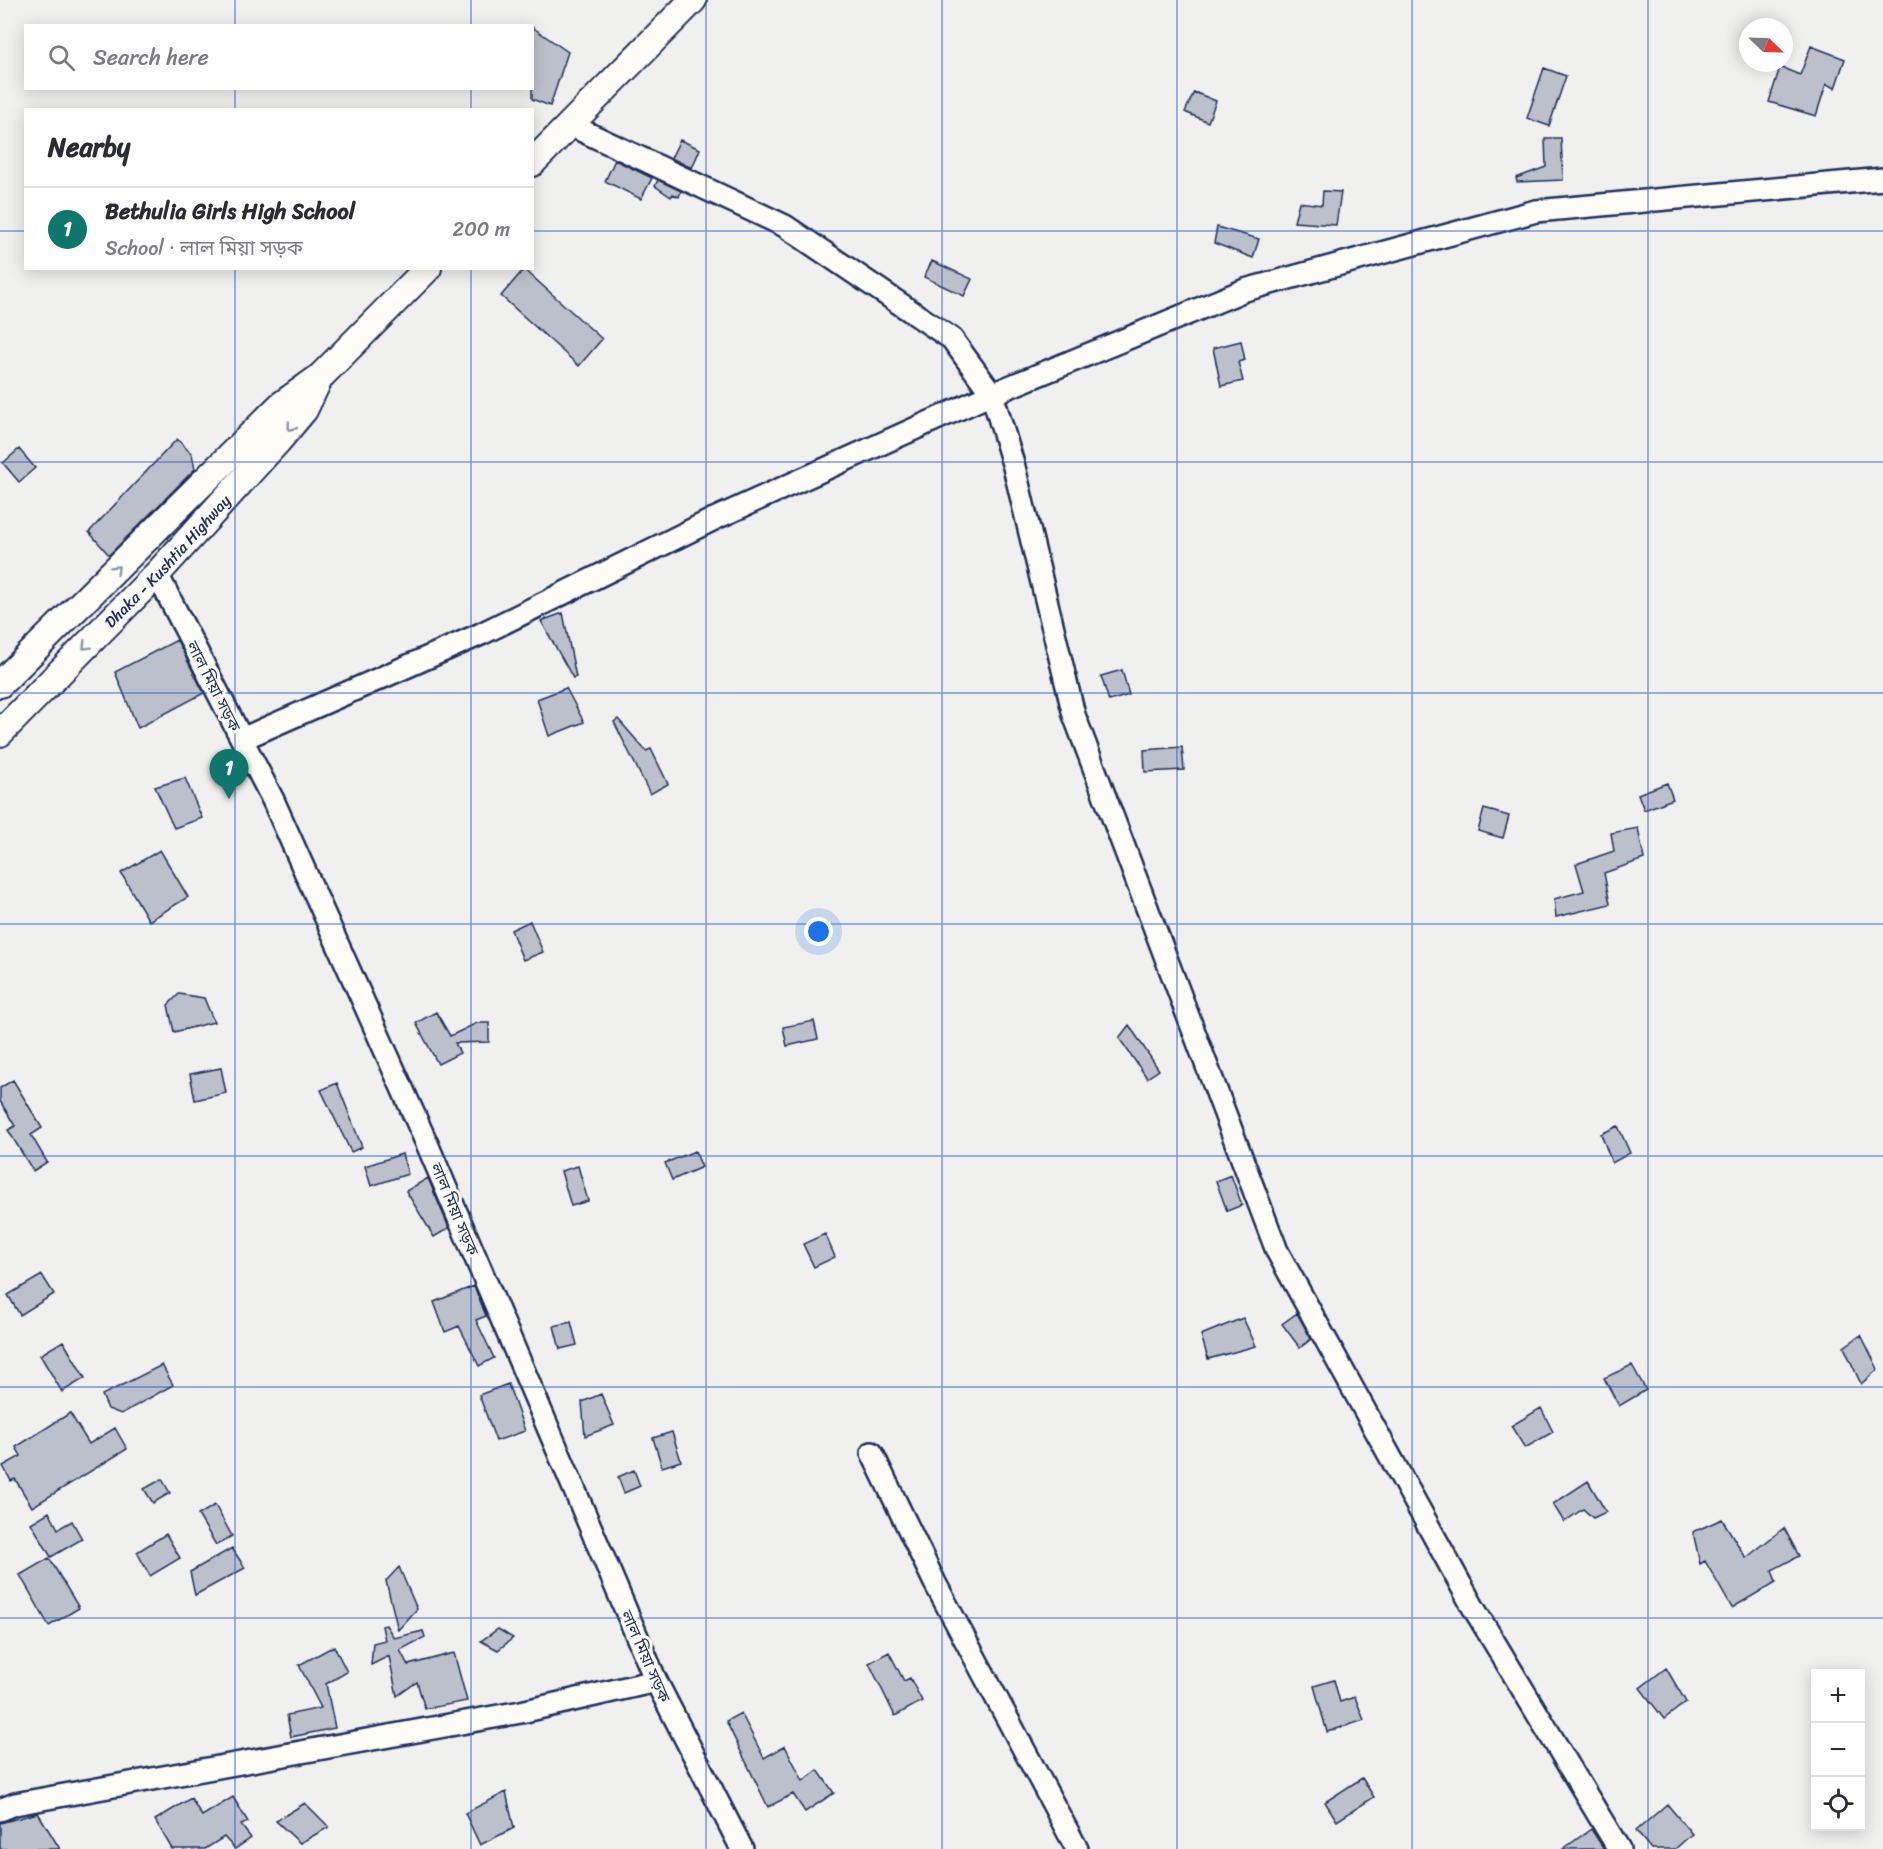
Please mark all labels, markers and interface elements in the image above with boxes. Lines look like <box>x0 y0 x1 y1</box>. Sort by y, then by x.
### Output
north arrow <box>1739 18 1793 72</box>
search box <box>24 24 534 90</box>
text: Search here <box>93 38 209 77</box>
icon: search <box>45 41 78 74</box>
text: Nearby <box>48 124 130 170</box>
text: Bethulia Girls High School <box>105 192 355 231</box>
text: 1 <box>63 212 72 247</box>
text: 200 m <box>453 212 510 247</box>
text: School · লাল মিয়া সড়ক <box>105 231 303 266</box>
one-way arrow <box>287 420 298 431</box>
street label: Dhaka - Kushtia Highway <box>97 487 239 635</box>
one-way arrow <box>109 565 119 576</box>
street label: লাল মিয়া সড়ক <box>178 635 249 738</box>
one-way arrow <box>82 639 93 649</box>
pin: 1 <box>210 750 248 799</box>
your location <box>804 917 833 946</box>
street label: লাল মিয়া সড়ক <box>422 1157 488 1261</box>
street label: লাল মিয়া সড়ক <box>612 1604 679 1708</box>
map controls <box>1811 1669 1865 1831</box>
button: + <box>1811 1669 1865 1723</box>
button: − <box>1811 1723 1865 1777</box>
button: locate <box>1811 1777 1865 1831</box>

